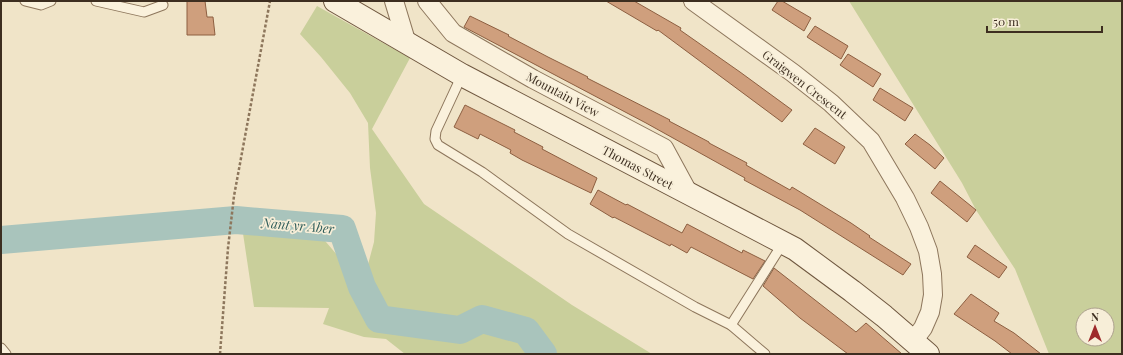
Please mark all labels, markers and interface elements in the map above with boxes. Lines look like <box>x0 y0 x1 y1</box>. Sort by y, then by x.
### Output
scale bar <box>987 8 1102 34</box>
text: 50 m <box>993 13 1019 29</box>
street label: Graigwen Crescent <box>760 46 851 122</box>
street label: Mountain View <box>524 68 603 120</box>
street label: Thomas Street <box>600 142 677 193</box>
water label: Nant yr Aber <box>260 213 335 237</box>
north arrow <box>1075 307 1115 347</box>
text: N <box>1091 309 1099 324</box>

